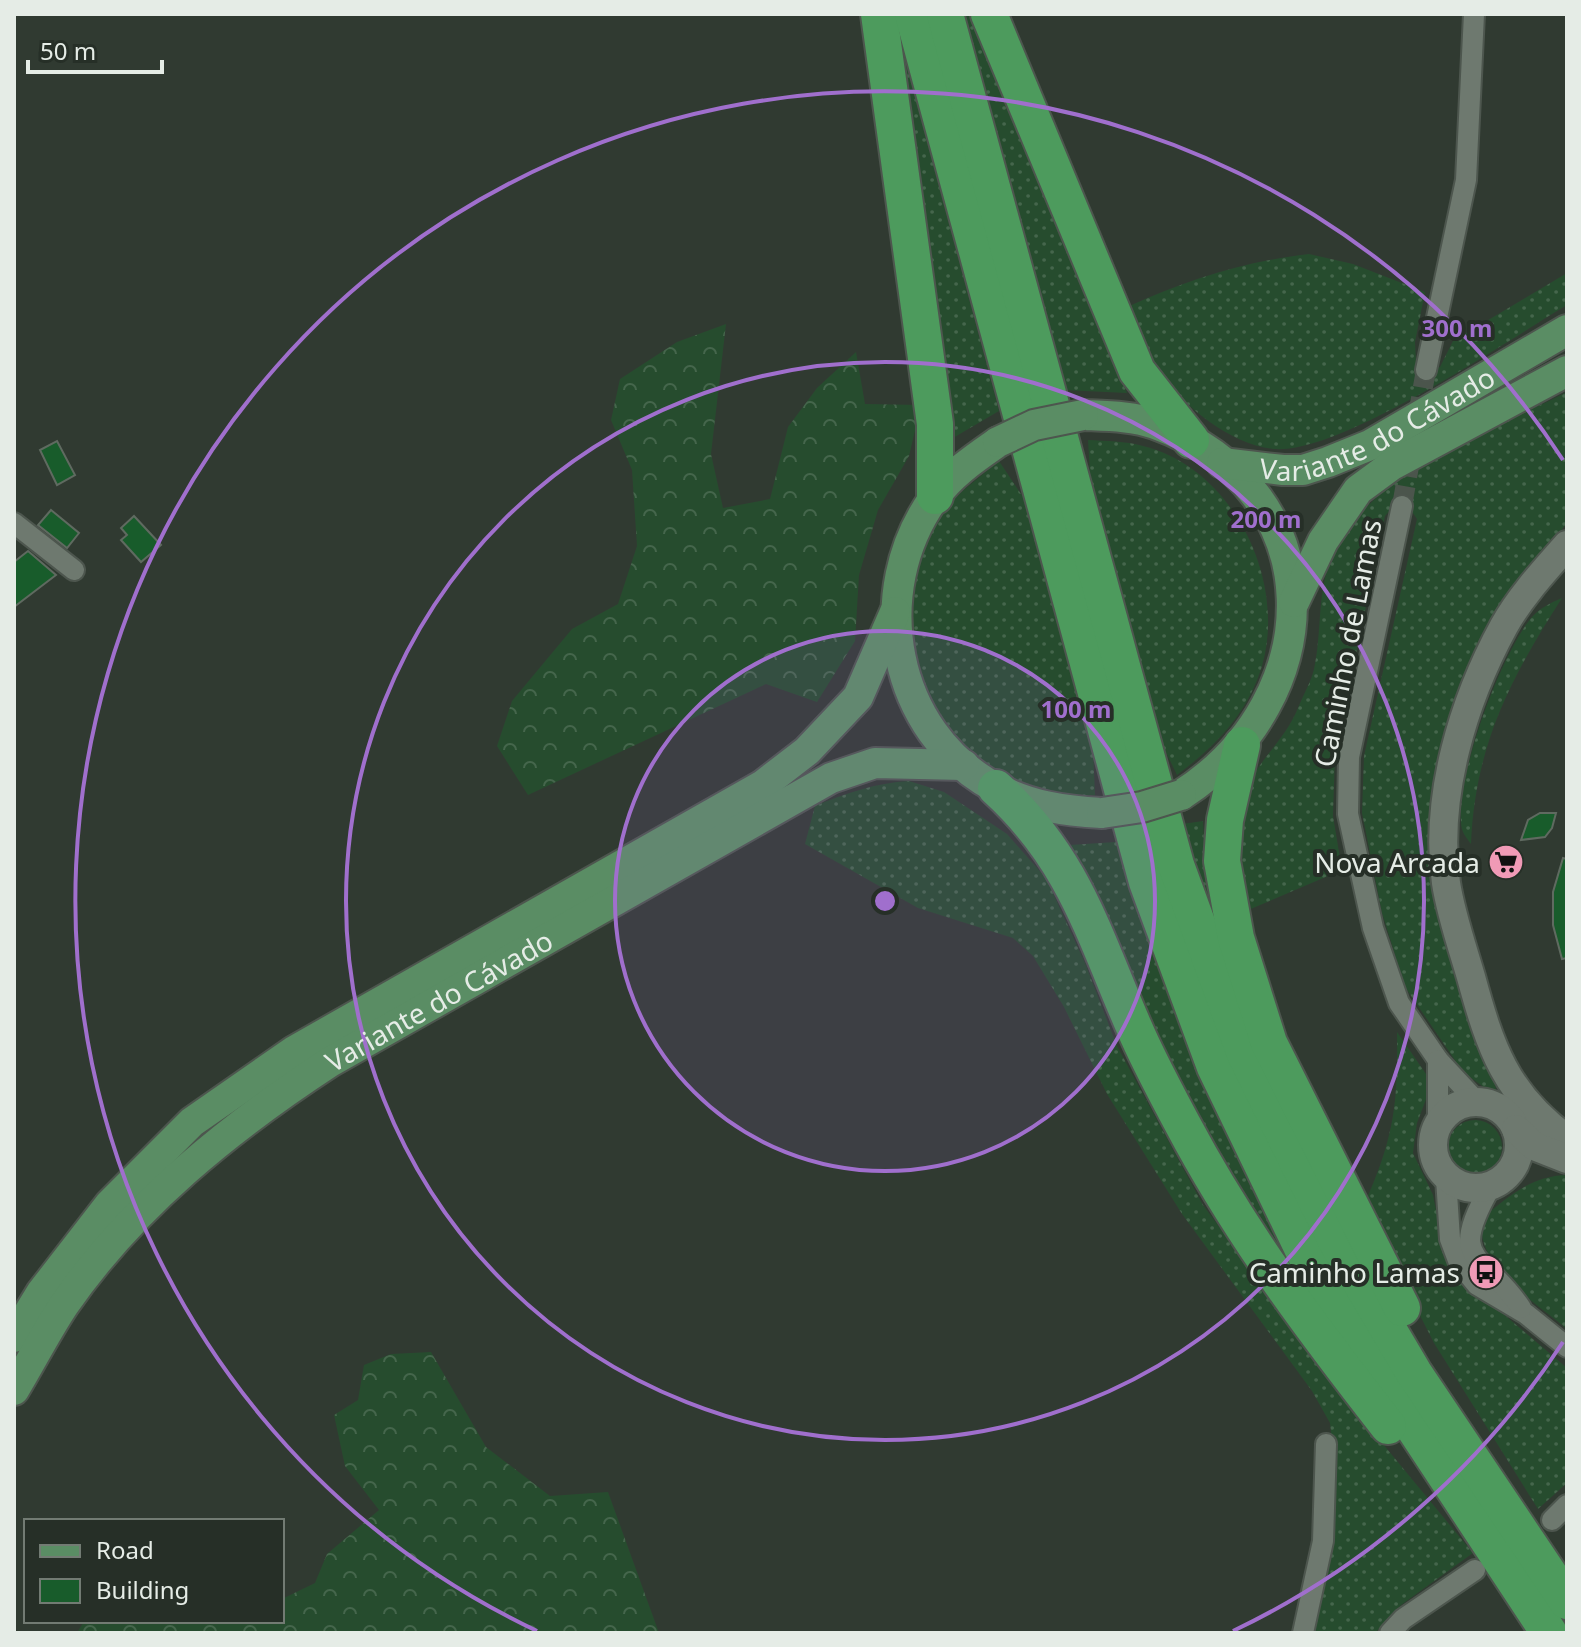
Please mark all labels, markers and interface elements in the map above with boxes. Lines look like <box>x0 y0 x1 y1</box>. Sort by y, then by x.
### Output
scale bar <box>28 24 162 74</box>
text: 50 m <box>40 34 96 67</box>
text: 300 m <box>1422 311 1492 344</box>
street label: Variante do Cávado <box>1258 357 1501 489</box>
text: 200 m <box>1231 502 1301 535</box>
street label: Caminho de Lamas <box>1304 516 1390 770</box>
text: 100 m <box>1041 692 1111 725</box>
place label: Nova Arcada <box>1314 843 1480 881</box>
supermarket icon: Nova Arcada <box>1487 843 1525 881</box>
centre of rings <box>871 887 899 915</box>
street label: Variante do Cávado <box>318 921 559 1080</box>
place label: Caminho Lamas <box>1249 1253 1460 1291</box>
bus stop icon: Caminho Lamas <box>1467 1253 1505 1291</box>
legend <box>24 1519 284 1623</box>
text: Road <box>96 1533 154 1566</box>
text: Building <box>96 1573 189 1606</box>

